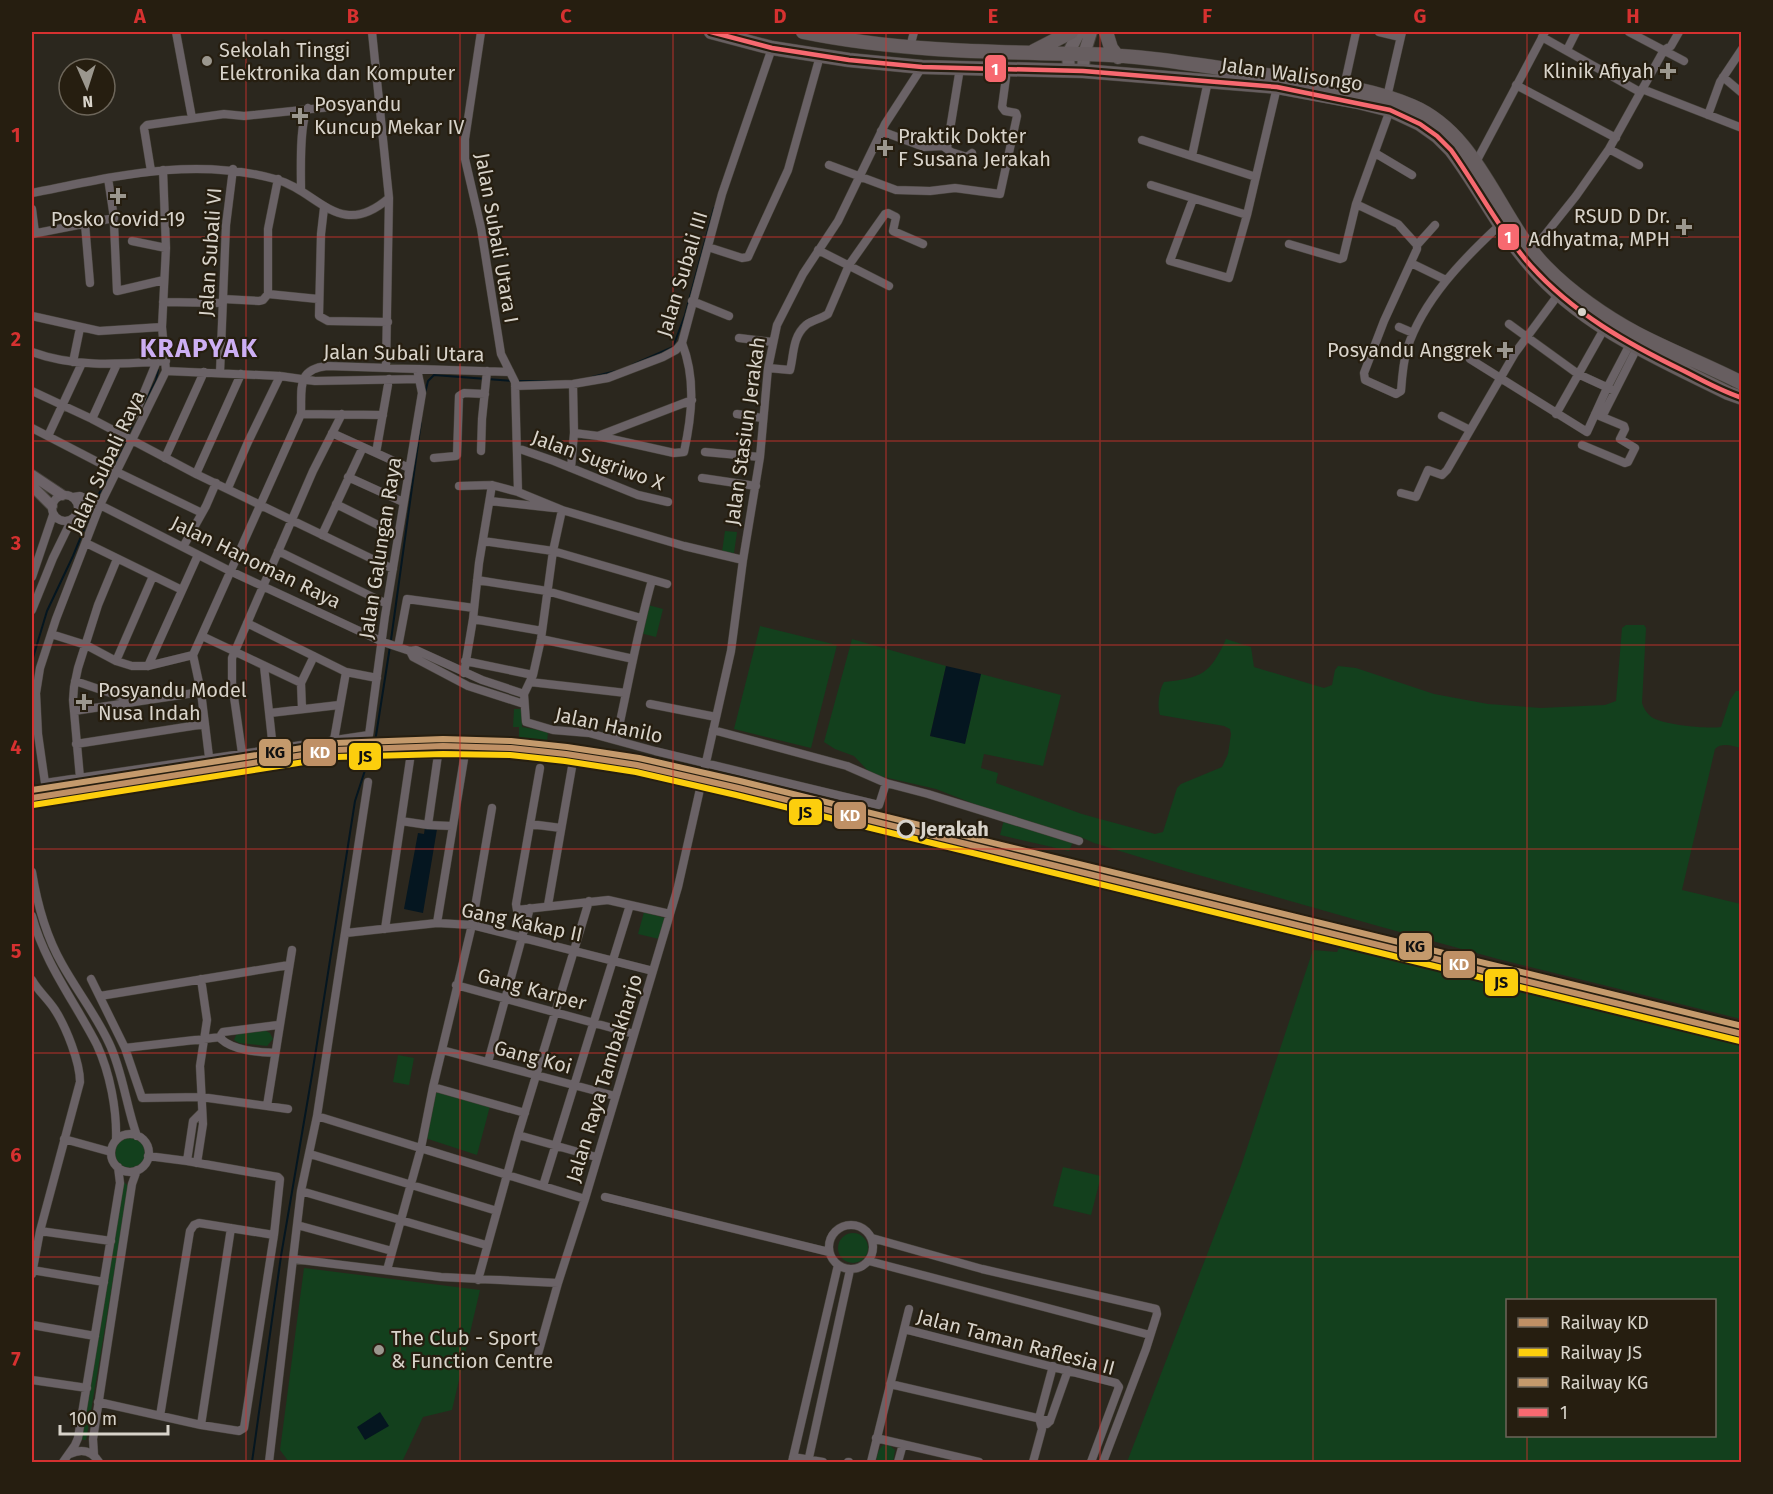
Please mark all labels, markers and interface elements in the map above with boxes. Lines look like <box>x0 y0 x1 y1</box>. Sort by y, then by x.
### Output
text: A <box>133 4 147 28</box>
text: B <box>347 4 359 28</box>
text: C <box>560 4 572 28</box>
text: D <box>773 4 787 28</box>
text: E <box>988 4 998 28</box>
text: F <box>1202 4 1212 28</box>
text: G <box>1414 4 1426 28</box>
text: H <box>1626 4 1640 28</box>
place label: Sekolah Tinggi Elektronika dan Komputer <box>219 38 455 85</box>
street label: Jalan Walisongo <box>1220 52 1364 96</box>
marker: Sekolah Tinggi Elektronika dan Komputer <box>200 54 214 68</box>
line badge: 1 <box>984 54 1007 83</box>
north arrow <box>57 57 117 117</box>
place label: Klinik Afiyah <box>1543 59 1654 83</box>
text: 1 <box>991 60 999 79</box>
marker: Klinik Afiyah <box>1659 62 1677 80</box>
text: N <box>82 92 94 111</box>
place label: Posyandu Kuncup Mekar IV <box>314 92 464 139</box>
marker: Posyandu Kuncup Mekar IV <box>291 107 309 125</box>
text: 1 <box>11 123 21 147</box>
place label: Praktik Dokter F Susana Jerakah <box>898 124 1051 171</box>
marker: Praktik Dokter F Susana Jerakah <box>876 139 894 157</box>
street label: Jalan Subali Utara I <box>470 151 524 325</box>
marker: Posko Covid-19 <box>109 187 127 205</box>
street label: Jalan Subali VI <box>194 187 226 317</box>
place label: RSUD D Dr. Adhyatma, MPH <box>1528 204 1670 251</box>
place label: Posko Covid-19 <box>51 207 185 231</box>
street label: Jalan Subali III <box>652 208 712 340</box>
marker: RSUD D Dr. Adhyatma, MPH <box>1675 218 1693 236</box>
line badge: 1 <box>1497 223 1520 251</box>
text: 1 <box>1504 228 1512 247</box>
unlabelled marker <box>1576 306 1588 318</box>
text: 2 <box>11 327 21 351</box>
district label: KRAPYAK <box>140 333 258 364</box>
street label: Jalan Stasiun Jerakah <box>720 335 770 527</box>
place label: Posyandu Anggrek <box>1327 338 1493 362</box>
street label: Jalan Subali Utara <box>323 340 485 366</box>
marker: Posyandu Anggrek <box>1496 341 1514 359</box>
street label: Jalan Subali Raya <box>62 387 150 537</box>
street label: Jalan Sugriwo X <box>529 425 668 495</box>
street label: Jalan Galungan Raya <box>354 455 406 641</box>
street label: Jalan Hanoman Raya <box>167 510 345 614</box>
text: 3 <box>10 531 21 555</box>
place label: Posyandu Model Nusa Indah <box>98 678 247 725</box>
marker: Posyandu Model Nusa Indah <box>75 693 93 711</box>
street label: Jalan Hanilo <box>553 702 665 748</box>
text: 4 <box>10 735 22 759</box>
line badge: KG <box>258 738 292 767</box>
line badge: KD <box>302 738 337 767</box>
line badge: JS <box>348 742 382 771</box>
text: KG <box>265 743 285 762</box>
text: KD <box>310 743 330 762</box>
text: JS <box>357 747 372 766</box>
line badge: JS <box>788 798 823 826</box>
line badge: KD <box>833 801 867 830</box>
text: JS <box>797 803 812 822</box>
text: KD <box>840 806 860 825</box>
place label: Jerakah <box>919 817 989 841</box>
marker: Jerakah <box>897 820 915 838</box>
street label: Gang Kakap II <box>459 897 585 947</box>
line badge: KG <box>1398 932 1433 961</box>
text: KG <box>1405 937 1425 956</box>
text: 5 <box>11 939 22 963</box>
line badge: KD <box>1442 950 1476 979</box>
text: KD <box>1449 955 1469 974</box>
street label: Gang Karper <box>475 963 589 1015</box>
line badge: JS <box>1484 968 1519 997</box>
street label: Jalan Raya Tambakharjo <box>561 971 647 1185</box>
text: JS <box>1493 973 1508 992</box>
street label: Gang Koi <box>491 1035 575 1079</box>
text: 6 <box>10 1143 22 1167</box>
legend <box>1506 1299 1716 1437</box>
street label: Jalan Taman Raflesia II <box>914 1304 1118 1380</box>
text: Railway KD <box>1560 1312 1649 1334</box>
place label: The Club - Sport & Function Centre <box>391 1326 553 1373</box>
text: Railway JS <box>1560 1342 1642 1364</box>
marker: The Club - Sport & Function Centre <box>372 1343 386 1357</box>
text: 7 <box>11 1347 21 1371</box>
text: Railway KG <box>1560 1372 1648 1394</box>
scale bar <box>60 1398 168 1436</box>
text: 1 <box>1560 1402 1568 1424</box>
text: 100 m <box>69 1408 117 1430</box>

